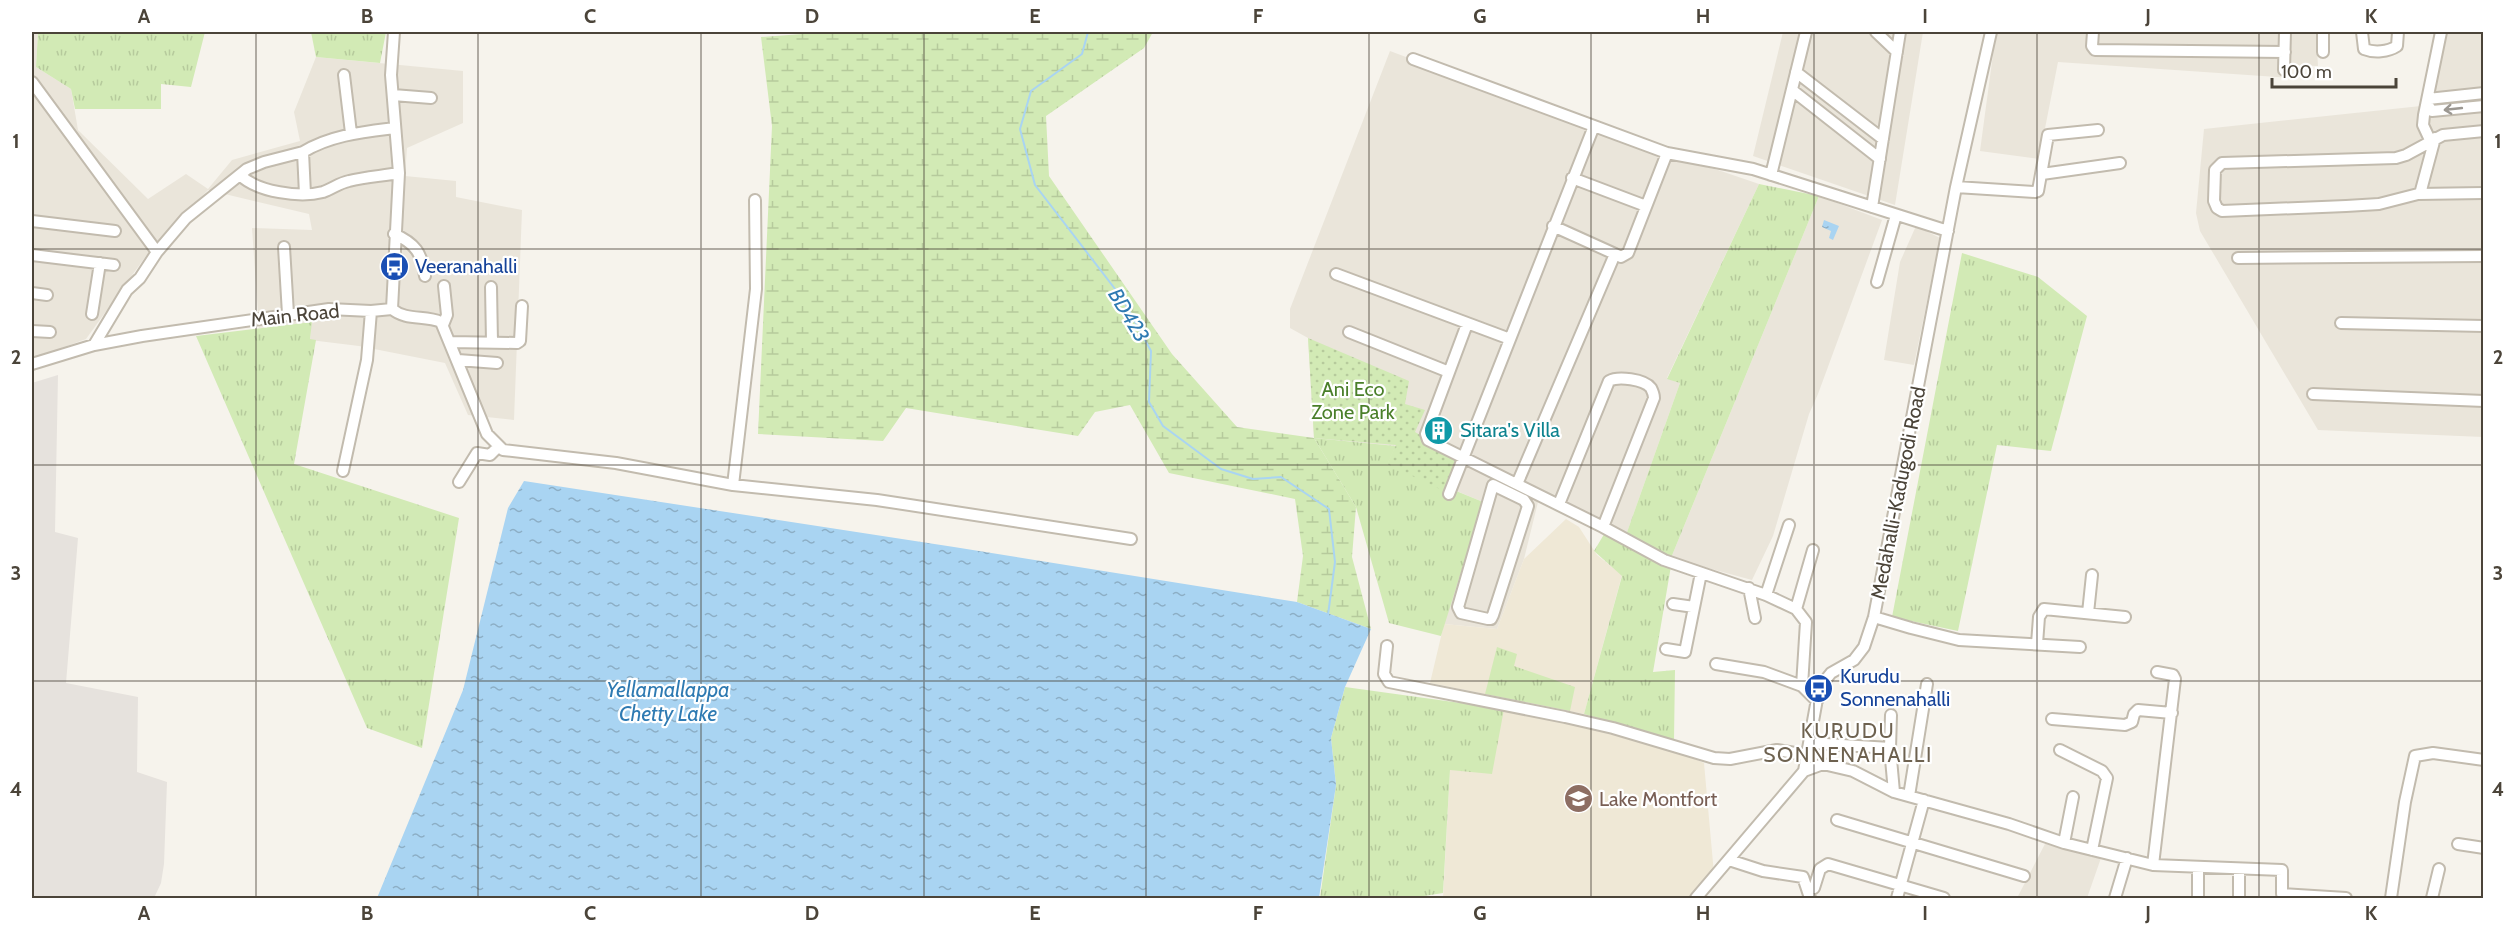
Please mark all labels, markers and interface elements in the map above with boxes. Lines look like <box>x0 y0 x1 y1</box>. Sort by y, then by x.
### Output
text: A <box>138 4 151 28</box>
text: B <box>361 4 373 28</box>
text: C <box>584 4 596 28</box>
text: D <box>805 4 819 28</box>
text: E <box>1029 4 1041 28</box>
text: F <box>1253 4 1264 28</box>
text: G <box>1473 4 1487 28</box>
text: H <box>1696 4 1710 28</box>
text: I <box>1922 4 1928 28</box>
text: J <box>2144 4 2151 28</box>
text: K <box>2365 4 2378 28</box>
scale bar <box>2272 51 2396 89</box>
text: 100 m <box>2281 61 2332 83</box>
one-way arrow <box>2444 104 2464 115</box>
text: 1 <box>12 129 20 153</box>
text: 1 <box>2494 129 2502 153</box>
bus stop icon: Veeranahalli <box>378 250 410 282</box>
place label: Veeranahalli <box>415 254 517 278</box>
water label: BD423 <box>1103 283 1155 347</box>
street label: Main Road <box>249 298 341 332</box>
text: 2 <box>11 345 21 369</box>
text: 2 <box>2493 345 2503 369</box>
park label: Ani Eco Zone Park <box>1311 377 1395 424</box>
street label: Medahalli-Kadugodi Road <box>1866 385 1930 601</box>
building icon: Sitara's Villa <box>1423 414 1455 446</box>
place label: Sitara's Villa <box>1460 418 1560 442</box>
text: 3 <box>11 561 21 585</box>
text: 3 <box>2493 561 2503 585</box>
place label: Kurudu Sonnenahalli <box>1840 664 1950 711</box>
bus stop icon: Kurudu Sonnenahalli <box>1803 672 1835 704</box>
water label: Yellamallappa Chetty Lake <box>606 677 730 726</box>
district label: KURUDU SONNENAHALLI <box>1763 718 1933 767</box>
text: 4 <box>10 777 22 801</box>
text: 4 <box>2492 777 2504 801</box>
school or university icon: Lake Montfort <box>1562 783 1594 815</box>
place label: Lake Montfort <box>1599 787 1717 811</box>
text: A <box>138 901 151 925</box>
text: B <box>361 901 373 925</box>
text: C <box>584 901 596 925</box>
text: D <box>805 901 819 925</box>
text: E <box>1029 901 1041 925</box>
text: F <box>1253 901 1264 925</box>
text: G <box>1473 901 1487 925</box>
text: H <box>1696 901 1710 925</box>
text: I <box>1922 901 1928 925</box>
text: J <box>2144 901 2151 925</box>
text: K <box>2365 901 2378 925</box>

